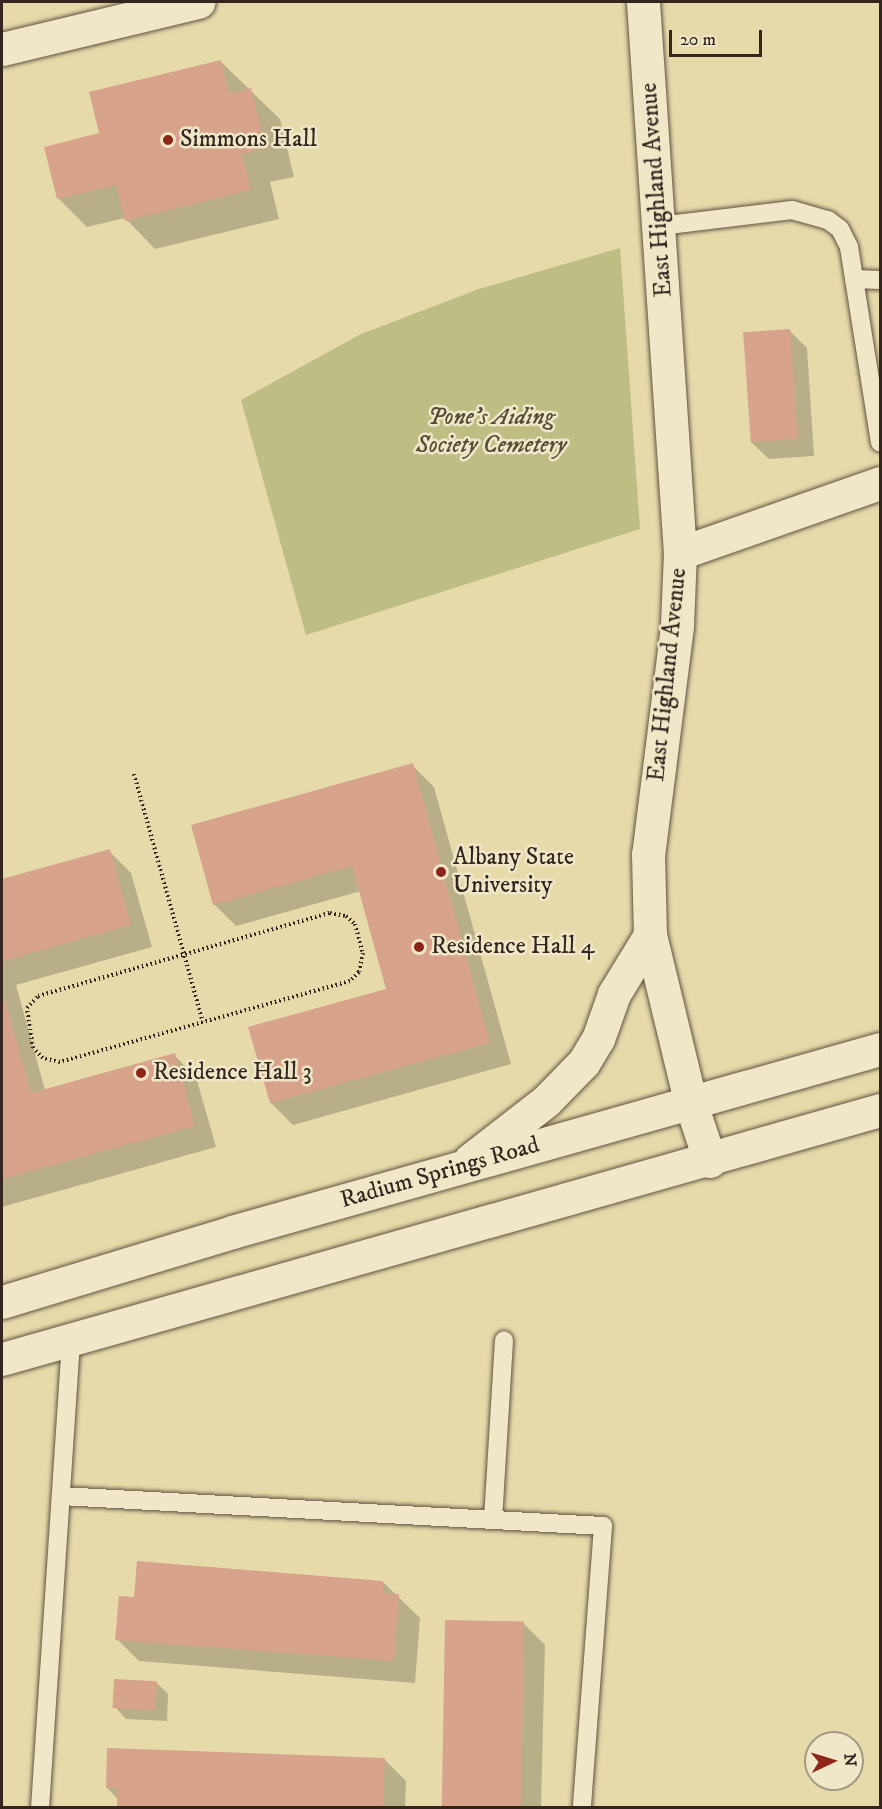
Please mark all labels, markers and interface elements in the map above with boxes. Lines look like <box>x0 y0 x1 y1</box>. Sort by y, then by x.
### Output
scale bar <box>672 18 765 56</box>
text: 20 m <box>680 29 716 51</box>
street label: East Highland Avenue <box>635 82 679 298</box>
place label: Simmons Hall <box>180 126 317 154</box>
marker: Simmons Hall <box>161 133 175 147</box>
park label: Pone's Aiding Society Cemetery <box>416 404 566 460</box>
street label: East Highland Avenue <box>642 567 694 783</box>
place label: Albany State University <box>453 844 574 900</box>
marker: Albany State University <box>434 865 448 879</box>
place label: Residence Hall 4 <box>431 933 594 961</box>
marker: Residence Hall 4 <box>412 940 426 954</box>
place label: Residence Hall 3 <box>153 1059 312 1087</box>
marker: Residence Hall 3 <box>134 1066 148 1080</box>
street label: Radium Springs Road <box>337 1131 543 1215</box>
north arrow <box>804 1731 864 1791</box>
text: N <box>840 1753 860 1767</box>

